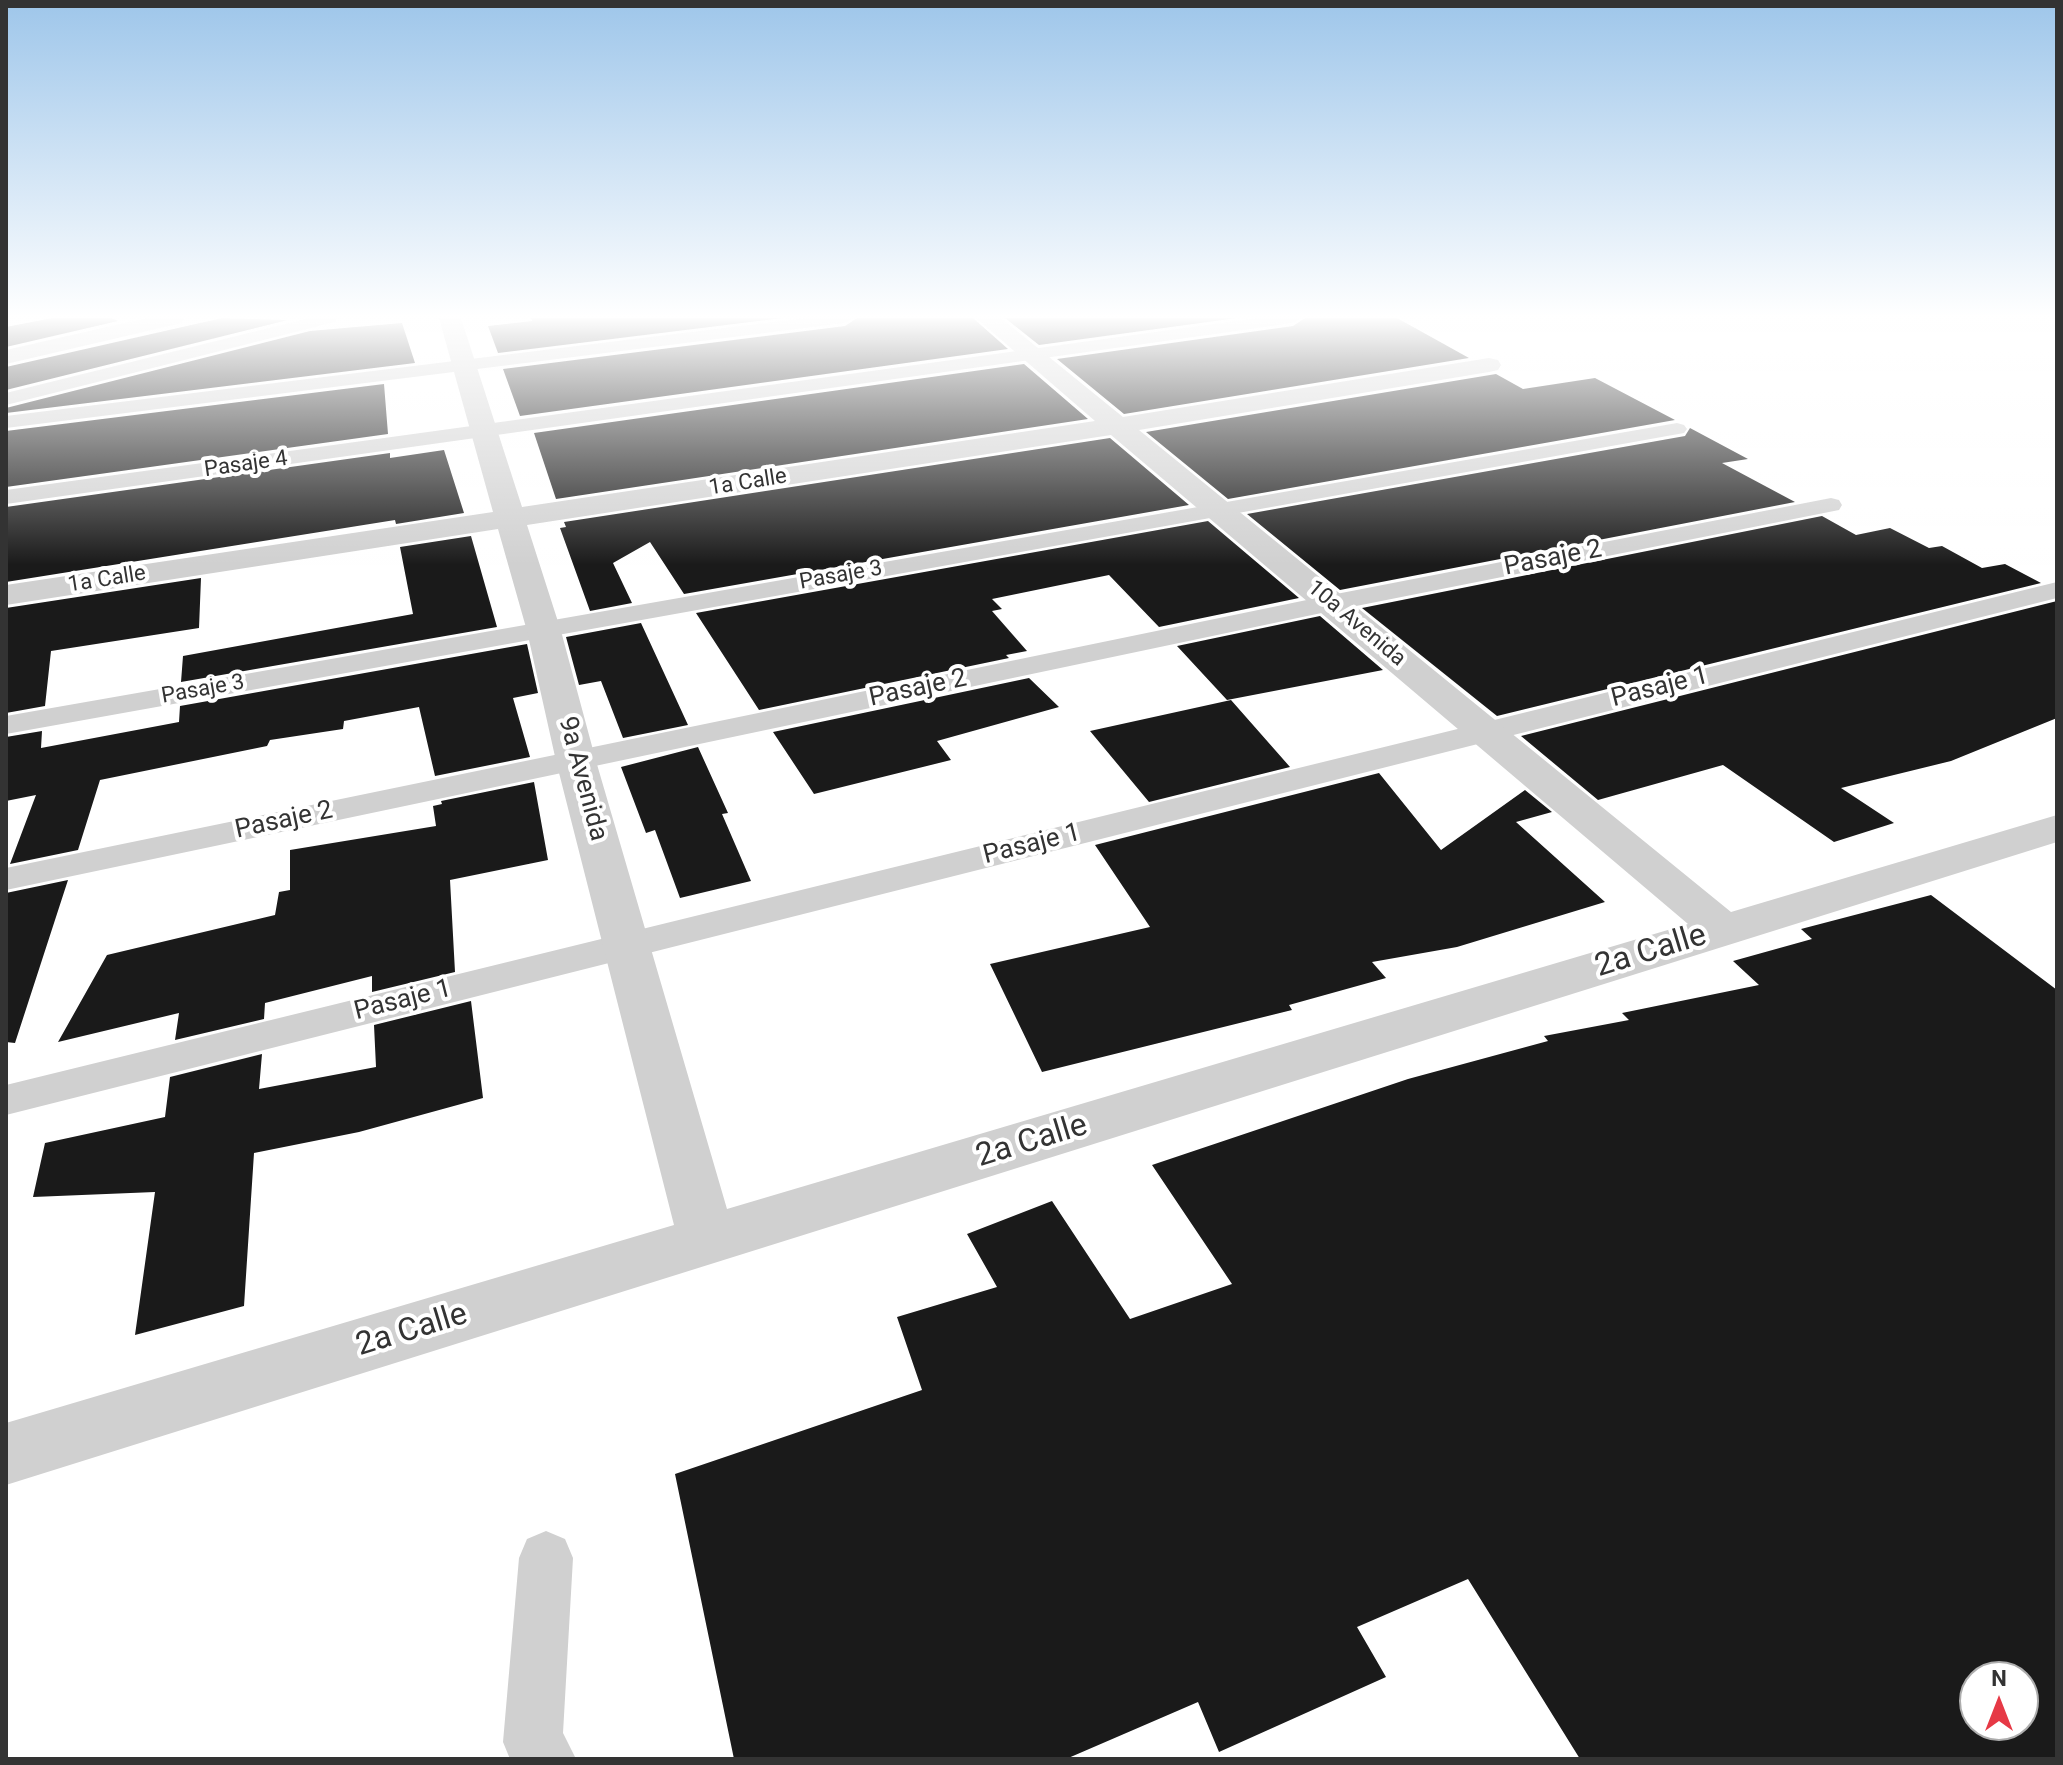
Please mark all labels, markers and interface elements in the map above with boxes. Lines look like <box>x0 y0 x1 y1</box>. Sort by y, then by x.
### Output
street label: Pasaje 4 <box>203 446 289 484</box>
street label: 1a Calle <box>707 464 789 502</box>
street label: Pasaje 2 <box>1501 534 1605 584</box>
street label: Pasaje 3 <box>797 556 885 596</box>
street label: 1a Calle <box>66 561 148 599</box>
street label: 10a Avenida <box>1302 575 1410 673</box>
street label: Pasaje 1 <box>1608 661 1712 715</box>
street label: Pasaje 2 <box>866 663 970 715</box>
street label: Pasaje 3 <box>159 670 247 710</box>
street label: 9a Avenida <box>550 714 614 844</box>
street label: Pasaje 2 <box>232 795 336 847</box>
street label: Pasaje 1 <box>980 818 1084 872</box>
street label: 2a Calle <box>1591 917 1711 987</box>
street label: Pasaje 1 <box>351 974 455 1028</box>
street label: 2a Calle <box>972 1107 1092 1177</box>
street label: 2a Calle <box>352 1296 472 1366</box>
north arrow <box>1959 1661 2039 1741</box>
text: N <box>1991 1666 2007 1691</box>

